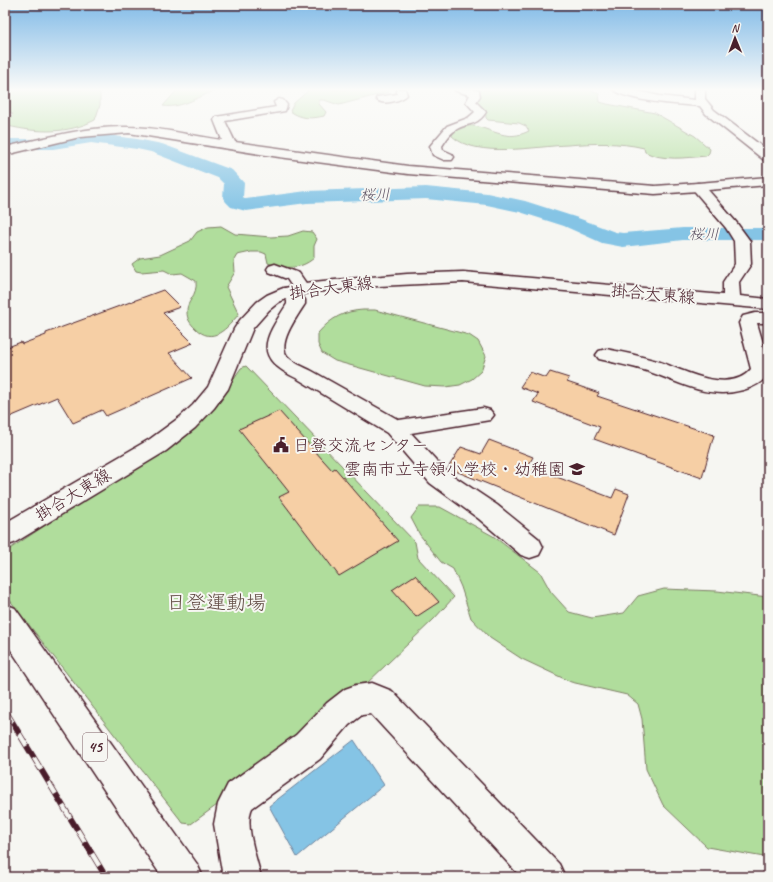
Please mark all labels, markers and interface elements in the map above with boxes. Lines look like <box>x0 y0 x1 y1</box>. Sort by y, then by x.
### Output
north arrow <box>715 18 755 58</box>
text: N <box>731 21 741 35</box>
water label: 桜川 <box>360 185 390 205</box>
water label: 桜川 <box>689 225 719 244</box>
street label: 掛合大東線 <box>287 272 375 304</box>
street label: 掛合大東線 <box>610 280 696 308</box>
place label: 日登交流センター <box>293 435 428 456</box>
public building icon: 日登交流センター <box>272 436 290 454</box>
place label: 雲南市立寺領小学校・幼稚園 <box>344 459 565 480</box>
school or university icon: 雲南市立寺領小学校・幼稚園 <box>568 460 586 478</box>
street label: 掛合大東線 <box>31 464 115 526</box>
park label: 日登運動場 <box>166 590 266 615</box>
road number: 45 <box>83 733 107 761</box>

